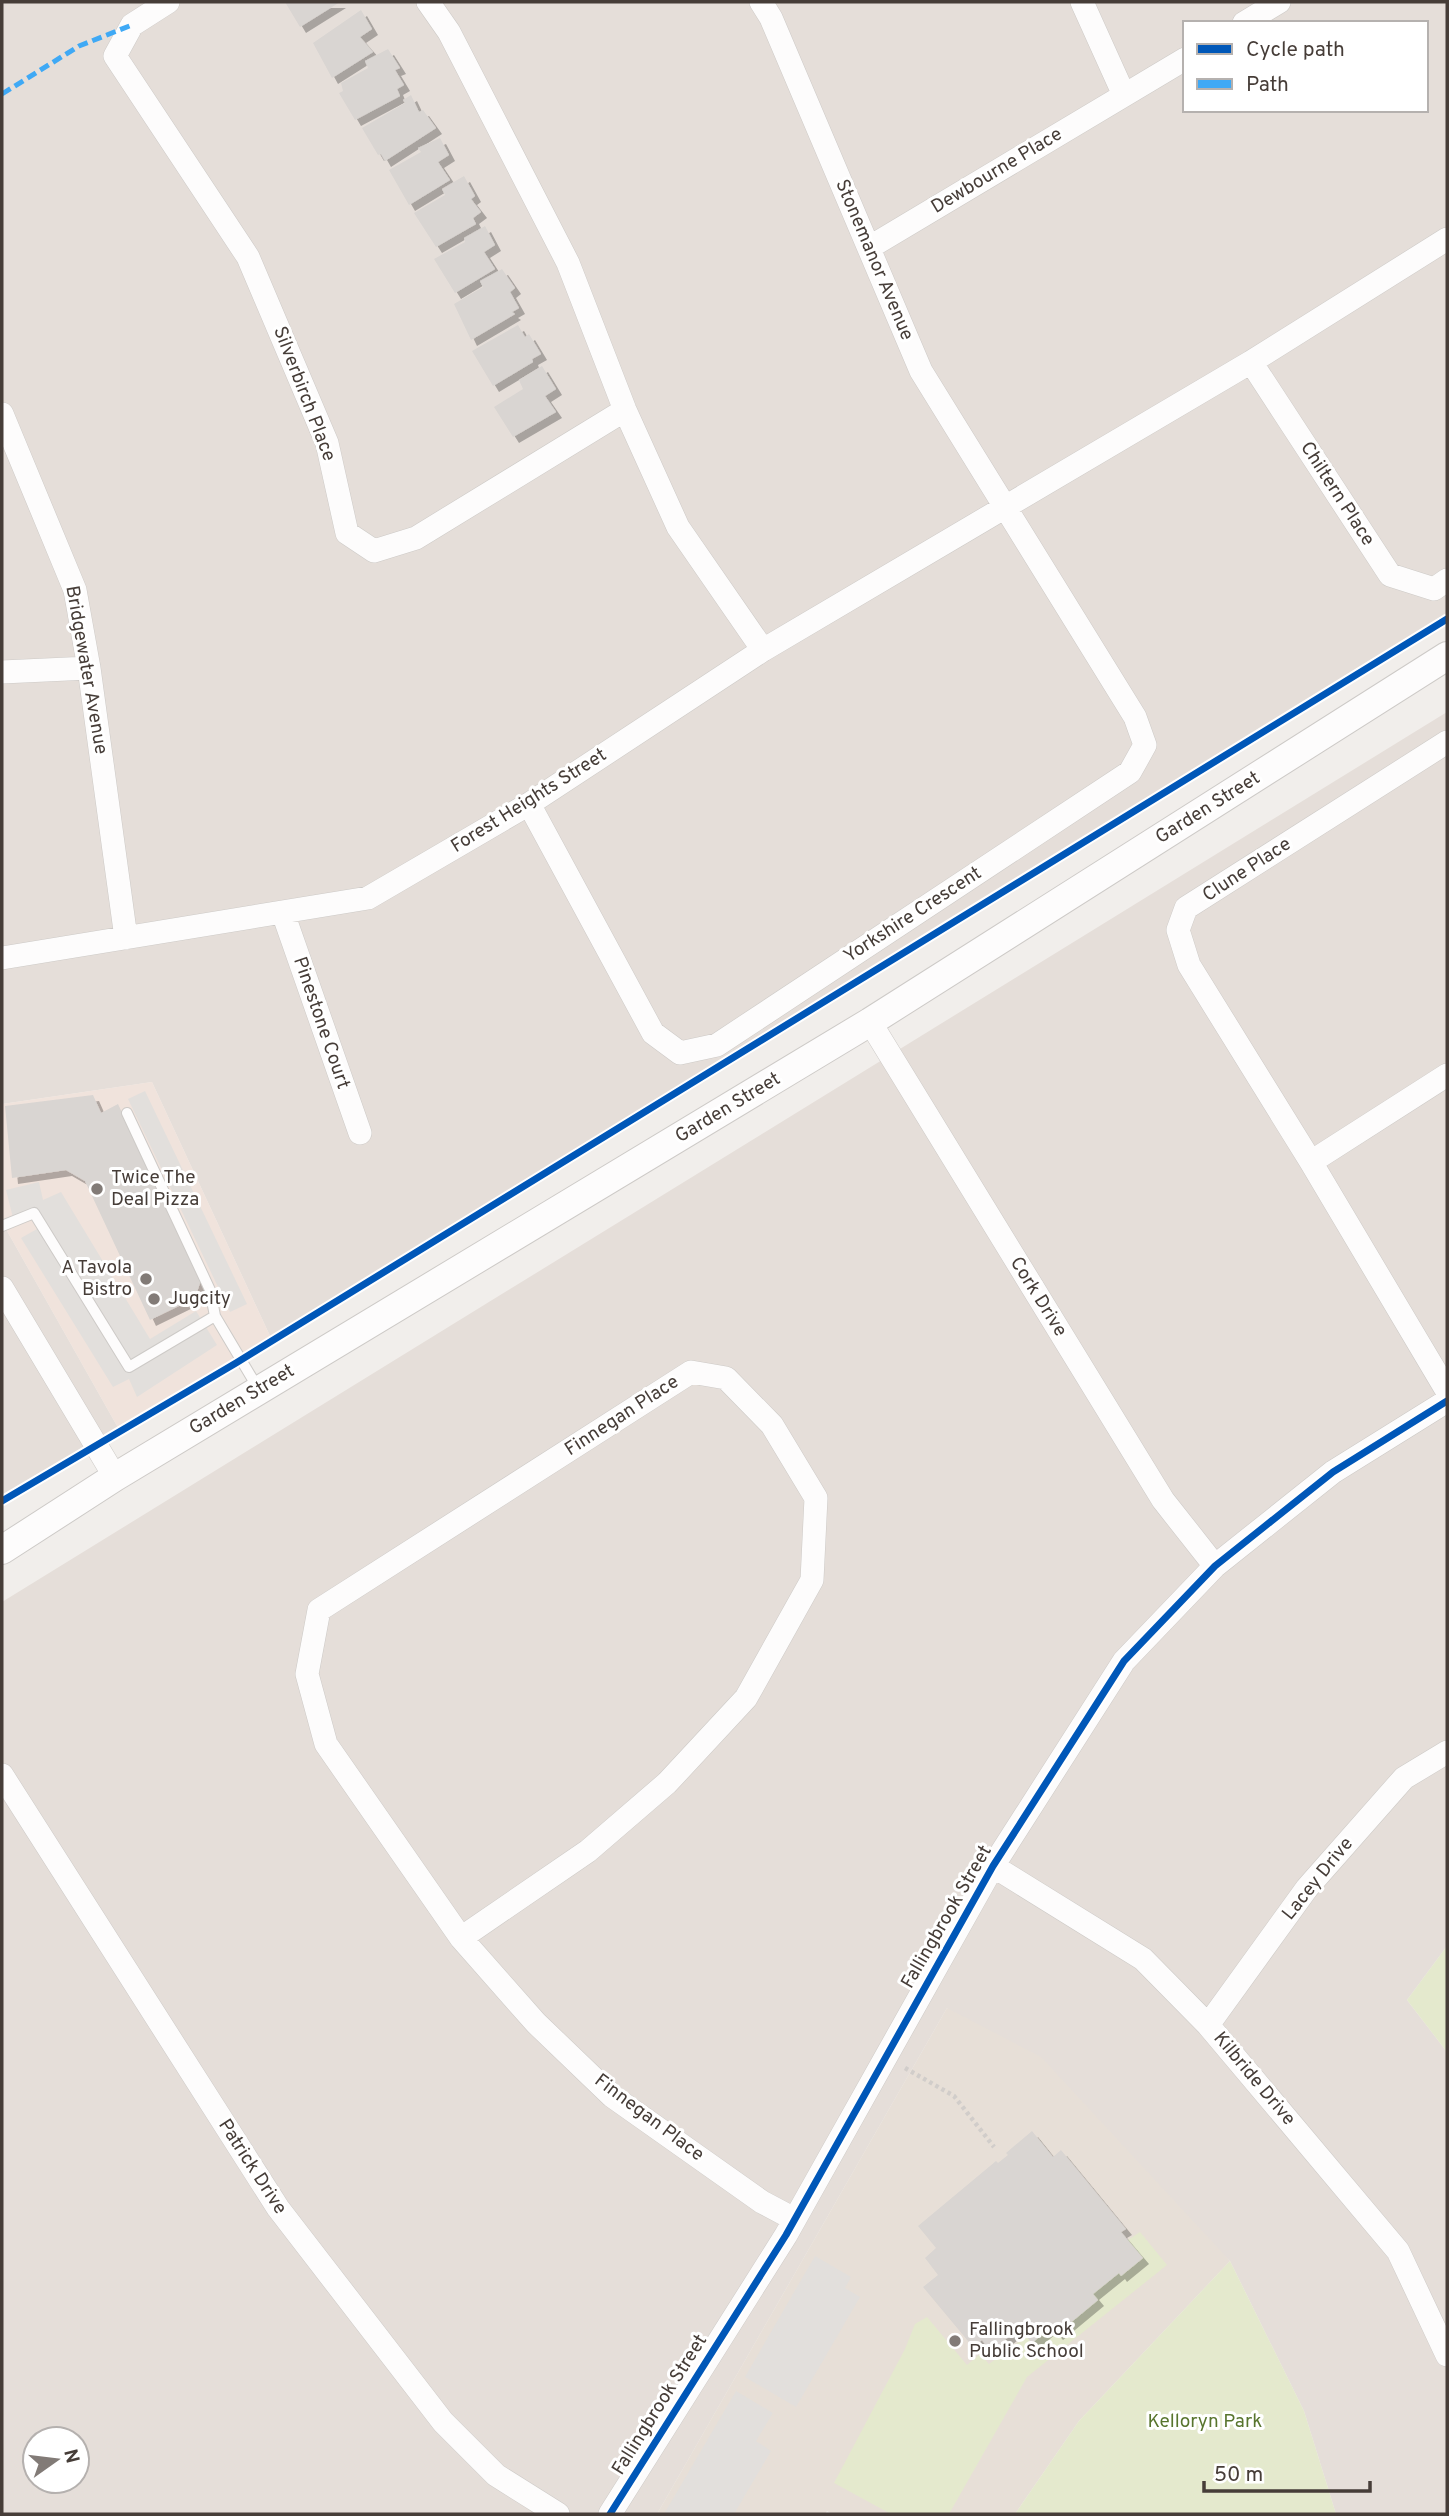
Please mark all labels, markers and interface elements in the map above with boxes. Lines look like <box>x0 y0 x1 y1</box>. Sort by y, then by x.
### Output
legend <box>1183 21 1428 112</box>
text: Cycle path <box>1246 37 1345 64</box>
text: Path <box>1246 72 1289 99</box>
street label: Dewbourne Place <box>927 122 1067 220</box>
street label: Stonemanor Avenue <box>829 176 919 344</box>
street label: Silverbirch Place <box>267 323 341 465</box>
street label: Chiltern Place <box>1294 437 1380 551</box>
street label: Bridgewater Avenue <box>59 584 113 756</box>
street label: Forest Heights Street <box>447 743 611 859</box>
street label: Garden Street <box>1151 766 1265 850</box>
street label: Clune Place <box>1198 832 1296 908</box>
street label: Yorkshire Crescent <box>840 861 986 969</box>
street label: Pinestone Court <box>287 954 355 1092</box>
street label: Garden Street <box>671 1067 785 1149</box>
place label: Twice The Deal Pizza <box>111 1166 199 1212</box>
marker: Twice The Deal Pizza <box>89 1181 105 1197</box>
street label: Cork Drive <box>1004 1253 1072 1341</box>
place label: A Tavola Bistro <box>61 1256 132 1302</box>
marker: A Tavola Bistro <box>138 1271 154 1287</box>
place label: Jugcity <box>168 1287 231 1311</box>
marker: Jugcity <box>146 1291 162 1307</box>
street label: Garden Street <box>185 1359 299 1441</box>
street label: Finnegan Place <box>560 1370 684 1462</box>
street label: Lacey Drive <box>1277 1833 1359 1925</box>
street label: Fallingbrook Street <box>896 1841 998 1993</box>
street label: Kilbride Drive <box>1208 2027 1300 2131</box>
street label: Finnegan Place <box>589 2069 709 2167</box>
street label: Patrick Drive <box>212 2115 292 2219</box>
place label: Fallingbrook Public School <box>969 2318 1084 2364</box>
street label: Fallingbrook Street <box>607 2330 713 2480</box>
marker: Fallingbrook Public School <box>947 2333 963 2349</box>
park label: Kelloryn Park <box>1148 2410 1262 2434</box>
north arrow <box>21 2425 91 2495</box>
text: N <box>57 2447 84 2466</box>
scale bar <box>1204 2450 1370 2494</box>
text: 50 m <box>1214 2462 1263 2489</box>

